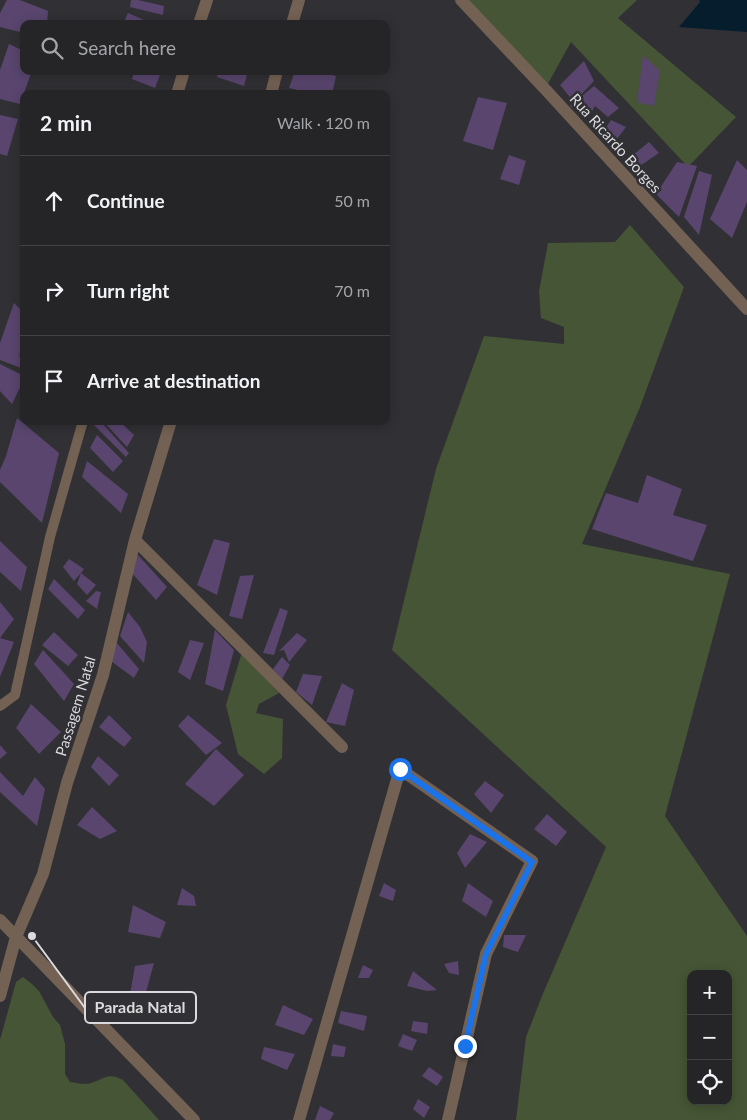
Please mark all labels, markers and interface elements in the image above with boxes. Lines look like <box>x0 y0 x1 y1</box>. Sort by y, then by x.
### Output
search box <box>20 20 390 75</box>
icon: search <box>38 34 66 62</box>
text: Search here <box>78 36 176 59</box>
street label: Rua Ricardo Borges <box>567 90 665 196</box>
text: 2 min <box>40 110 92 135</box>
text: Walk · 120 m <box>277 113 370 132</box>
icon: ahead <box>40 187 68 215</box>
text: Continue <box>87 189 165 212</box>
text: 50 m <box>334 191 370 210</box>
icon: right <box>40 277 68 305</box>
text: Turn right <box>87 279 169 302</box>
text: 70 m <box>334 281 370 300</box>
icon: arrive <box>40 367 68 395</box>
text: Arrive at destination <box>87 369 260 392</box>
street label: Passagem Natal <box>51 654 99 758</box>
route start <box>389 758 412 781</box>
map controls <box>687 970 732 1105</box>
button: + <box>687 970 732 1015</box>
callout: Parada Natal <box>85 992 196 1023</box>
text: Parada Natal <box>94 997 186 1016</box>
button: − <box>687 1015 732 1060</box>
route end <box>454 1035 477 1058</box>
button: locate <box>687 1060 732 1105</box>

